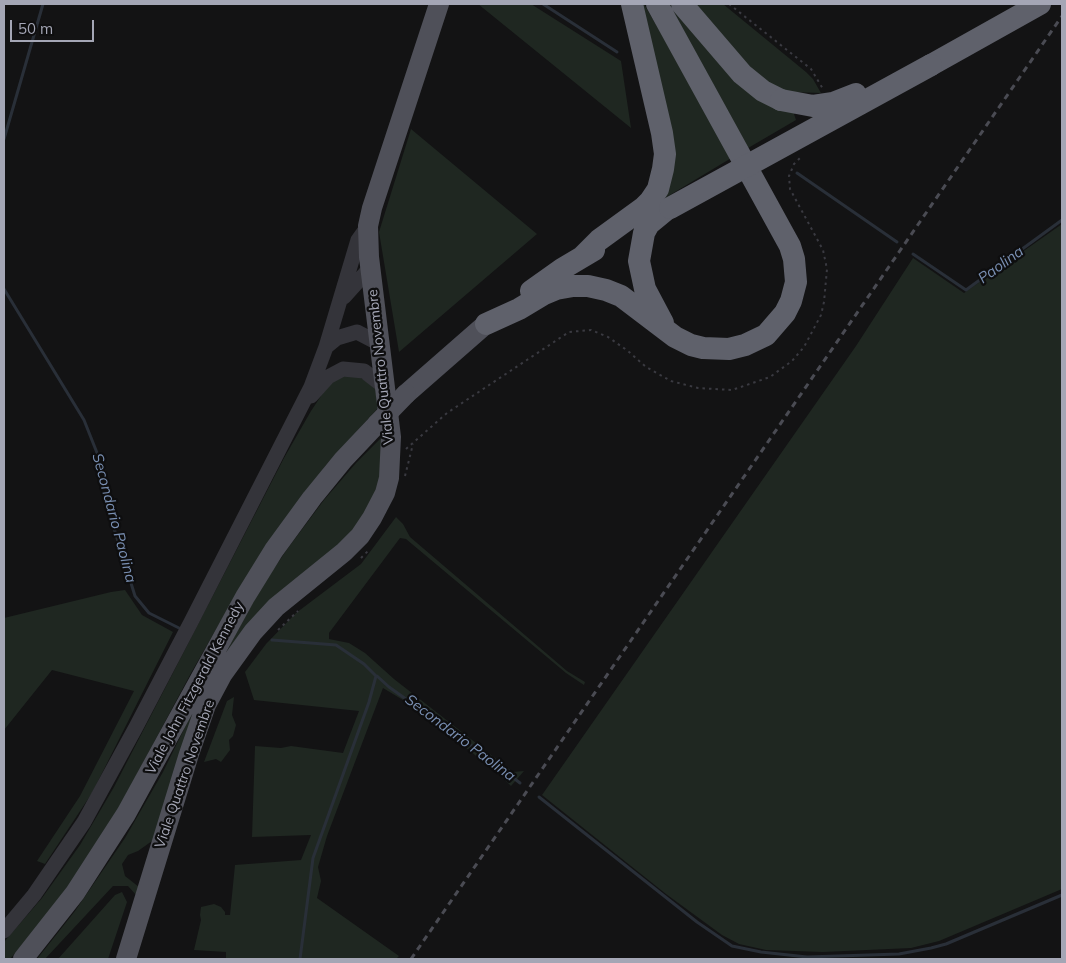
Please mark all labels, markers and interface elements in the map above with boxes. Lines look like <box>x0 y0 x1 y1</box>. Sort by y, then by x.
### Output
scale bar <box>12 10 96 42</box>
text: 50 m <box>18 19 53 38</box>
water label: Paolina <box>975 242 1027 288</box>
street label: Viale Quattro Novembre <box>364 288 398 446</box>
water label: Secondario Paolina <box>88 451 140 585</box>
street label: Viale John Fitzgerald Kennedy <box>142 599 248 777</box>
water label: Secondario Paolina <box>401 691 519 785</box>
street label: Viale Quattro Novembre <box>152 697 218 851</box>

